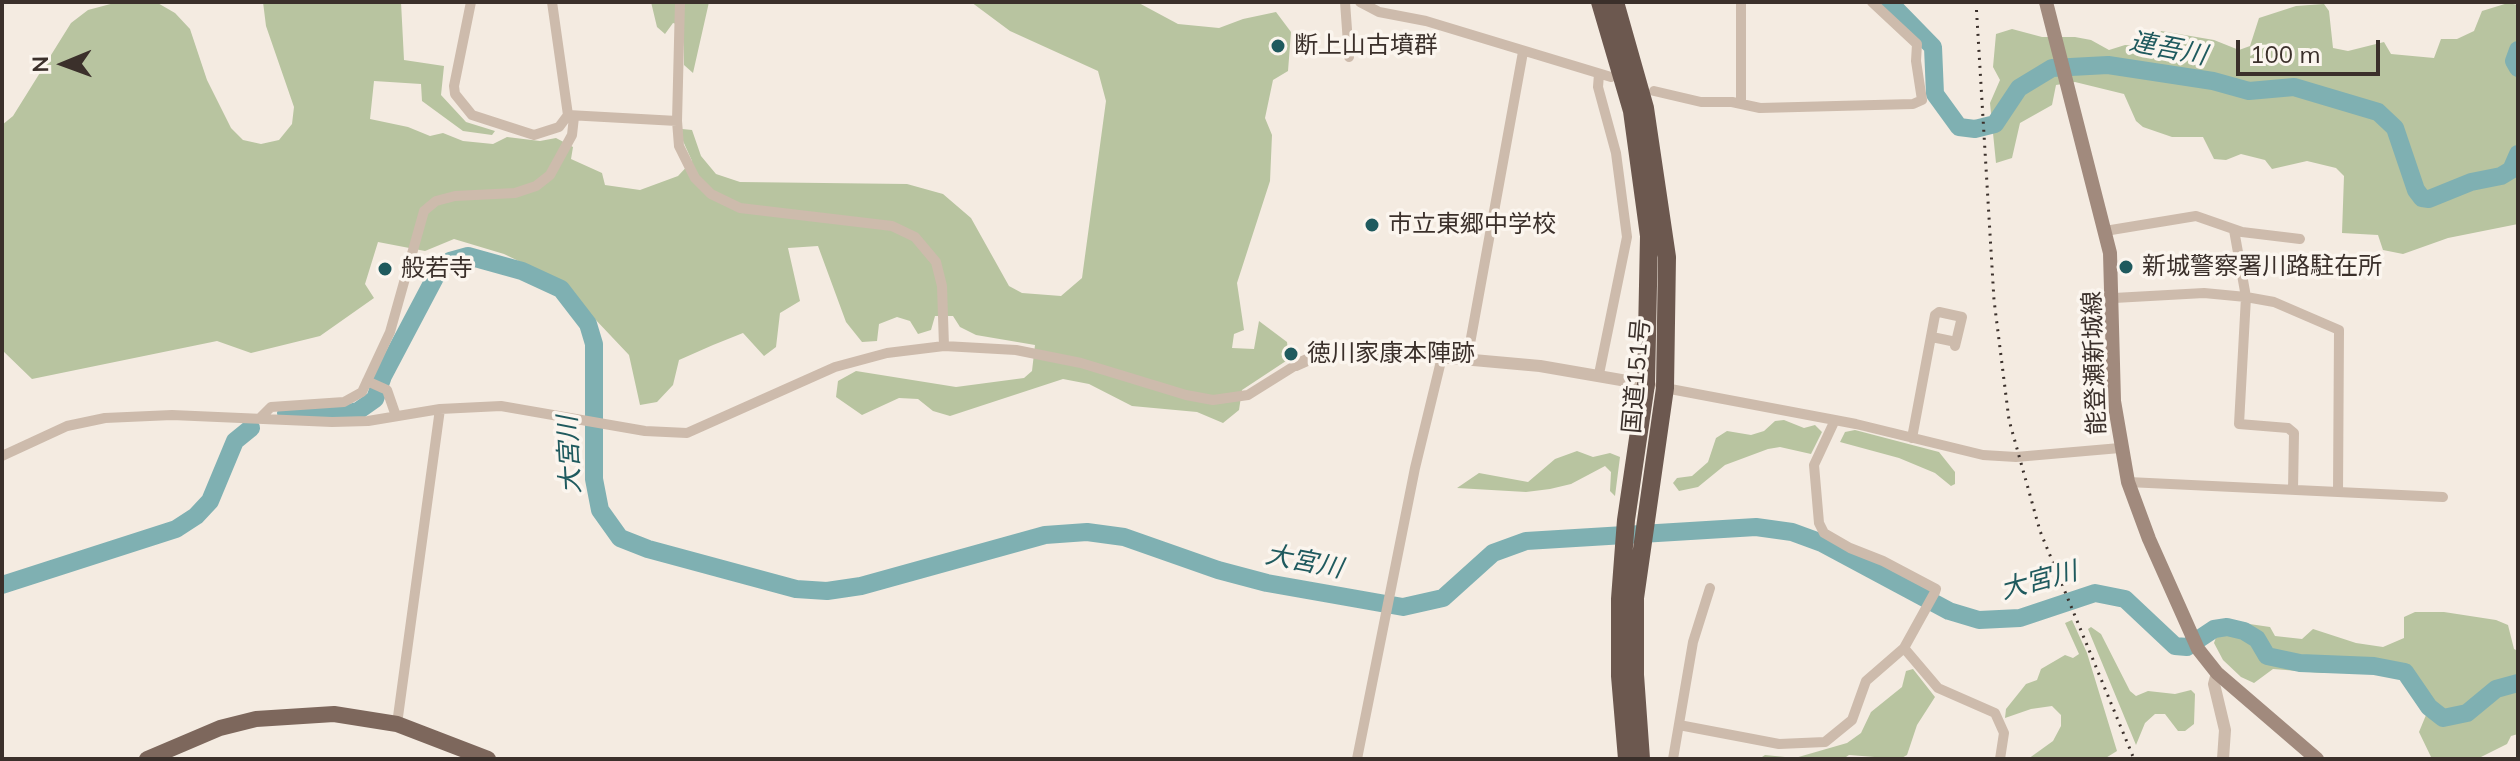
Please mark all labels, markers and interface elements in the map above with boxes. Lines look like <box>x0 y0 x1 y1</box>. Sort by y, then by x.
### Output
north arrow <box>24 24 104 104</box>
scale bar <box>2240 24 2384 74</box>
water label: 連吾川 <box>2127 26 2209 72</box>
place label: 断上山古墳群 <box>1294 32 1438 60</box>
marker: 断上山古墳群 <box>1269 37 1287 55</box>
text: 100 m <box>2250 39 2321 69</box>
text: N <box>26 56 54 73</box>
place label: 市立東郷中学校 <box>1388 211 1556 239</box>
marker: 市立東郷中学校 <box>1363 216 1381 234</box>
place label: 新城警察署川路駐在所 <box>2142 253 2382 281</box>
place label: 般若寺 <box>401 255 473 283</box>
marker: 新城警察署川路駐在所 <box>2117 258 2135 276</box>
marker: 般若寺 <box>376 260 394 278</box>
street label: 能登瀬新城線 <box>2078 291 2112 435</box>
street label: 国道151号 <box>1618 317 1656 435</box>
place label: 徳川家康本陣跡 <box>1307 340 1475 368</box>
marker: 徳川家康本陣跡 <box>1282 345 1300 363</box>
water label: 大宮川 <box>552 415 588 495</box>
water label: 大宮川 <box>1263 539 1345 585</box>
water label: 大宮川 <box>1997 556 2081 606</box>

